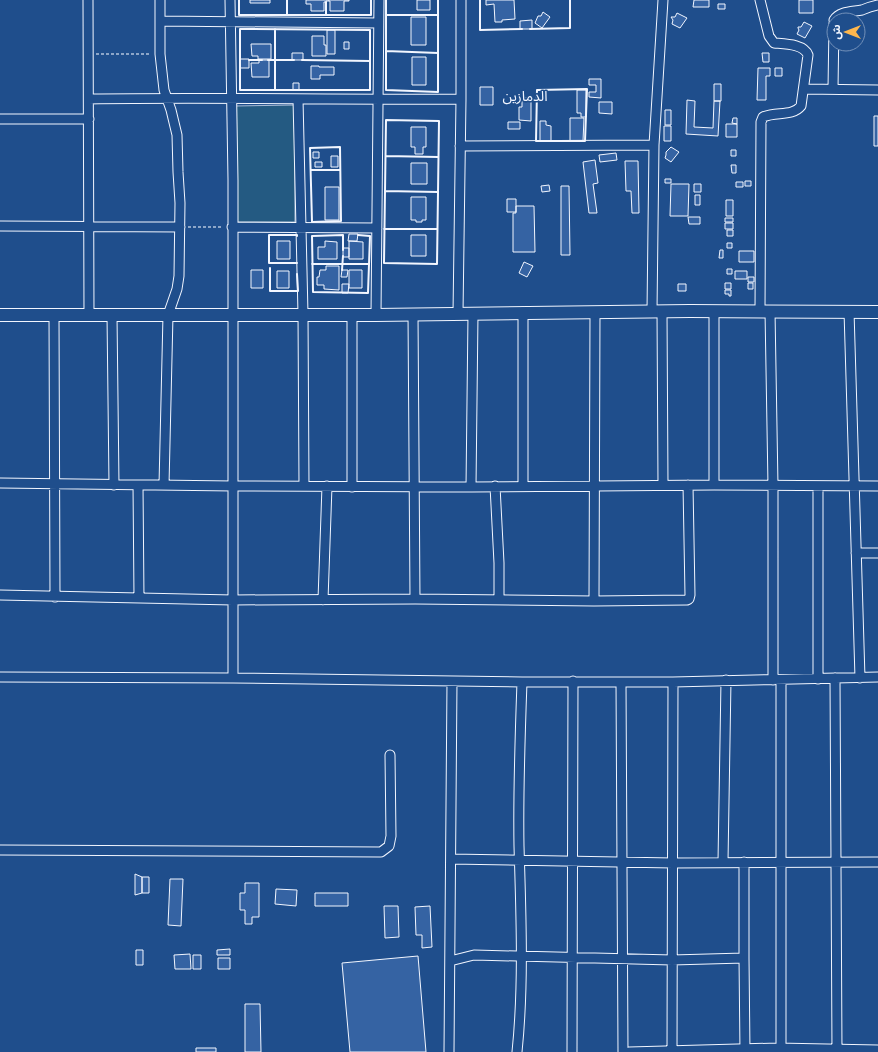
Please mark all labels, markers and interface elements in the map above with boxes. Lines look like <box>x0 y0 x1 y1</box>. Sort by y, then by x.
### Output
north arrow <box>826 12 866 52</box>
text: ش <box>830 24 843 40</box>
district label: الدمازين <box>503 88 547 105</box>

